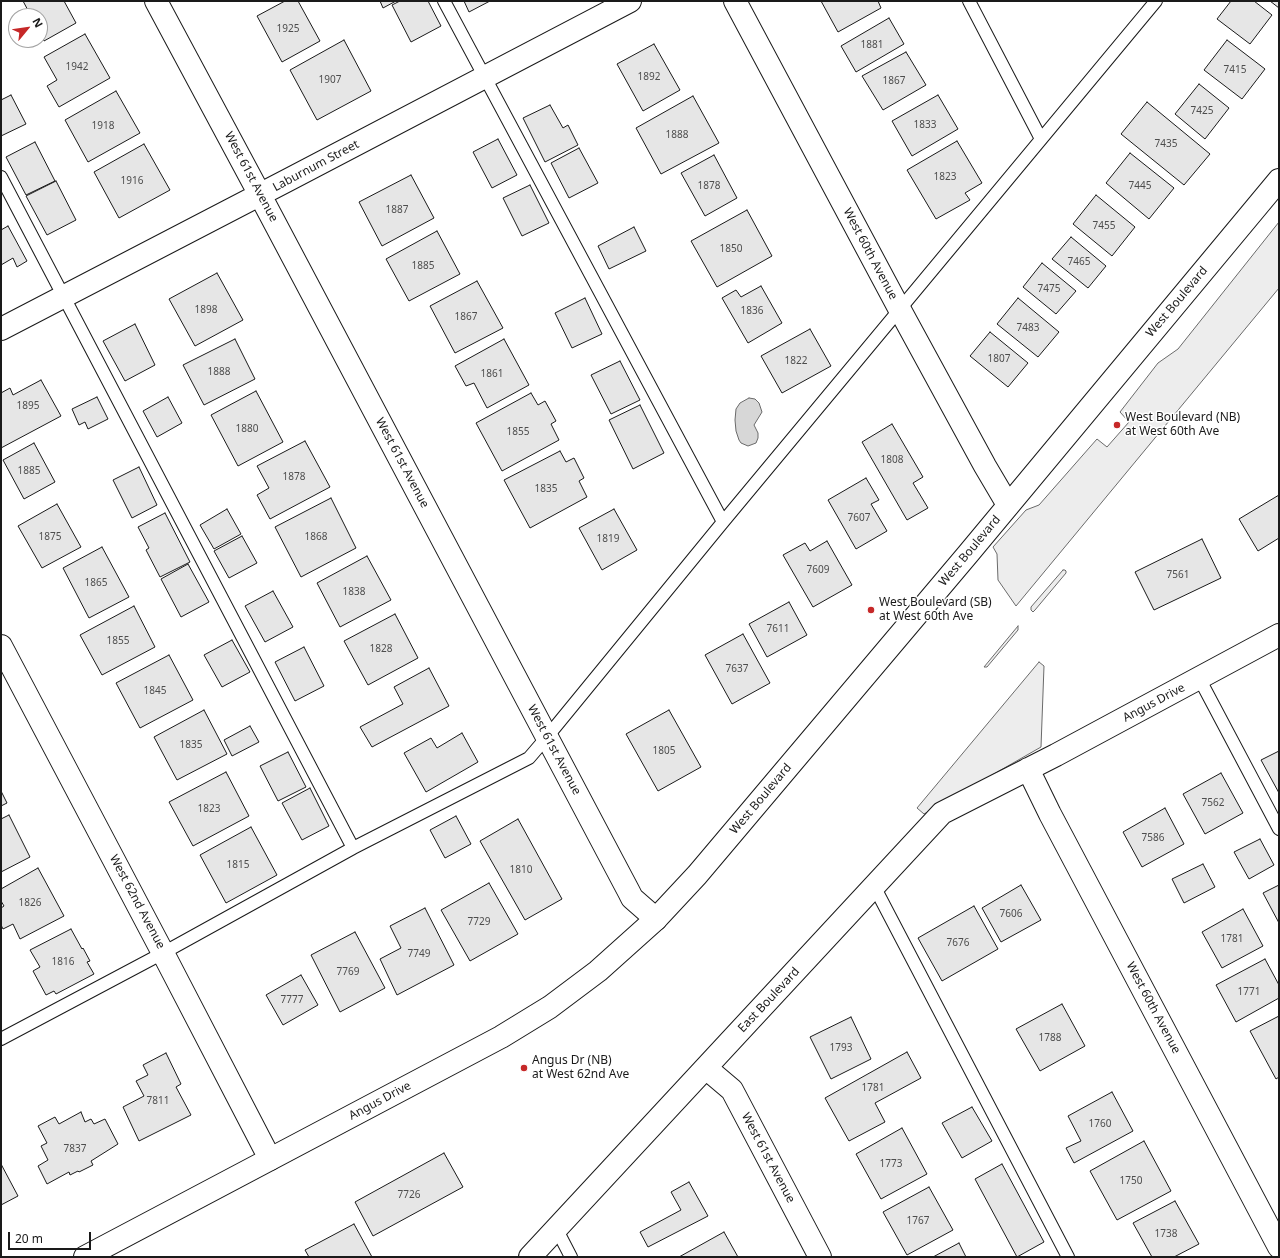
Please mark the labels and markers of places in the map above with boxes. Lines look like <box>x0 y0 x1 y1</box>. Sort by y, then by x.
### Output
place label: West Boulevard (NB) at West 60th Ave <box>1125 411 1240 439</box>
marker: West Boulevard (NB) at West 60th Ave <box>1112 420 1122 430</box>
place label: West Boulevard (SB) at West 60th Ave <box>879 596 992 624</box>
marker: West Boulevard (SB) at West 60th Ave <box>866 605 876 615</box>
place label: Angus Dr (NB) at West 62nd Ave <box>532 1054 629 1082</box>
marker: Angus Dr (NB) at West 62nd Ave <box>519 1063 529 1073</box>

